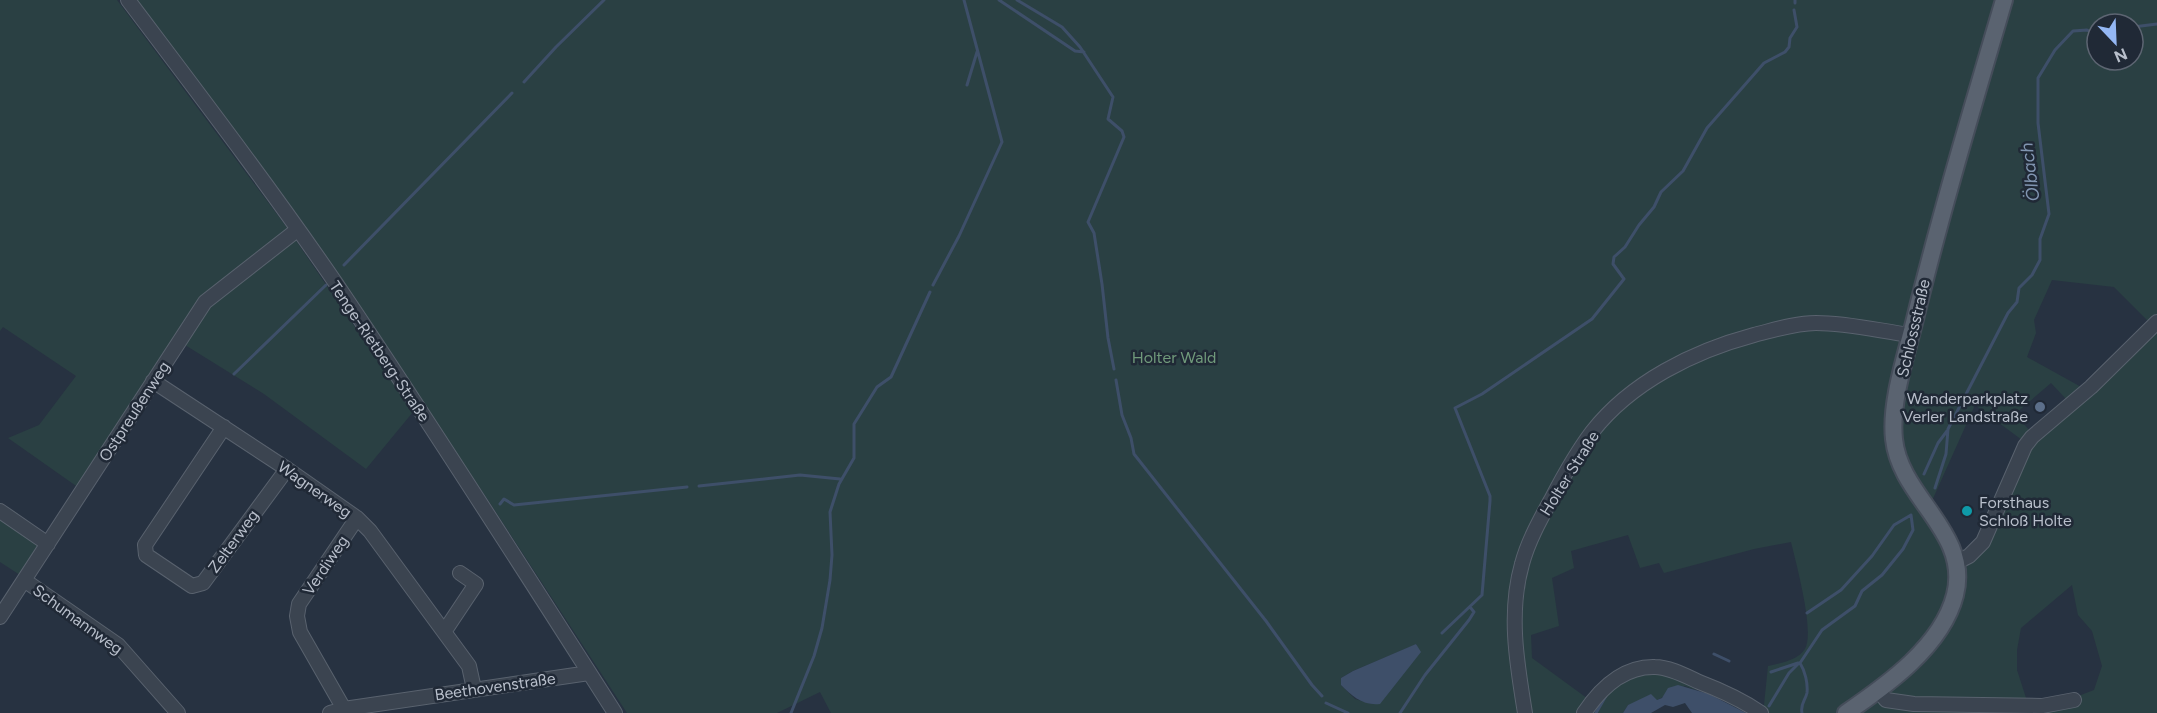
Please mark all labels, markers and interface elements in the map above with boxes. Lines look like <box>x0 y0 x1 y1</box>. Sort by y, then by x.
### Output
north arrow <box>2085 12 2145 72</box>
text: N <box>2111 44 2130 67</box>
water label: Ölbach <box>2015 141 2045 203</box>
street label: Tenge-Rietberg-Straße <box>325 277 434 425</box>
street label: Schlossstraße <box>1893 277 1934 379</box>
park label: Holter Wald <box>1132 348 1216 367</box>
street label: Ostpreußenweg <box>95 358 174 465</box>
place label: Wanderparkplatz Verler Landstraße <box>1902 389 2028 426</box>
marker: Wanderparkplatz Verler Landstraße <box>2033 400 2047 414</box>
street label: Holter Straße <box>1536 427 1603 519</box>
street label: Wagnerweg <box>274 457 355 522</box>
place label: Forsthaus Schloß Holte <box>1979 493 2072 530</box>
marker: Forsthaus Schloß Holte <box>1960 504 1974 518</box>
street label: Zelterweg <box>204 506 263 576</box>
street label: Verdiweg <box>298 532 352 599</box>
street label: Schumannweg <box>29 580 126 658</box>
street label: Beethovenstraße <box>433 669 557 704</box>

